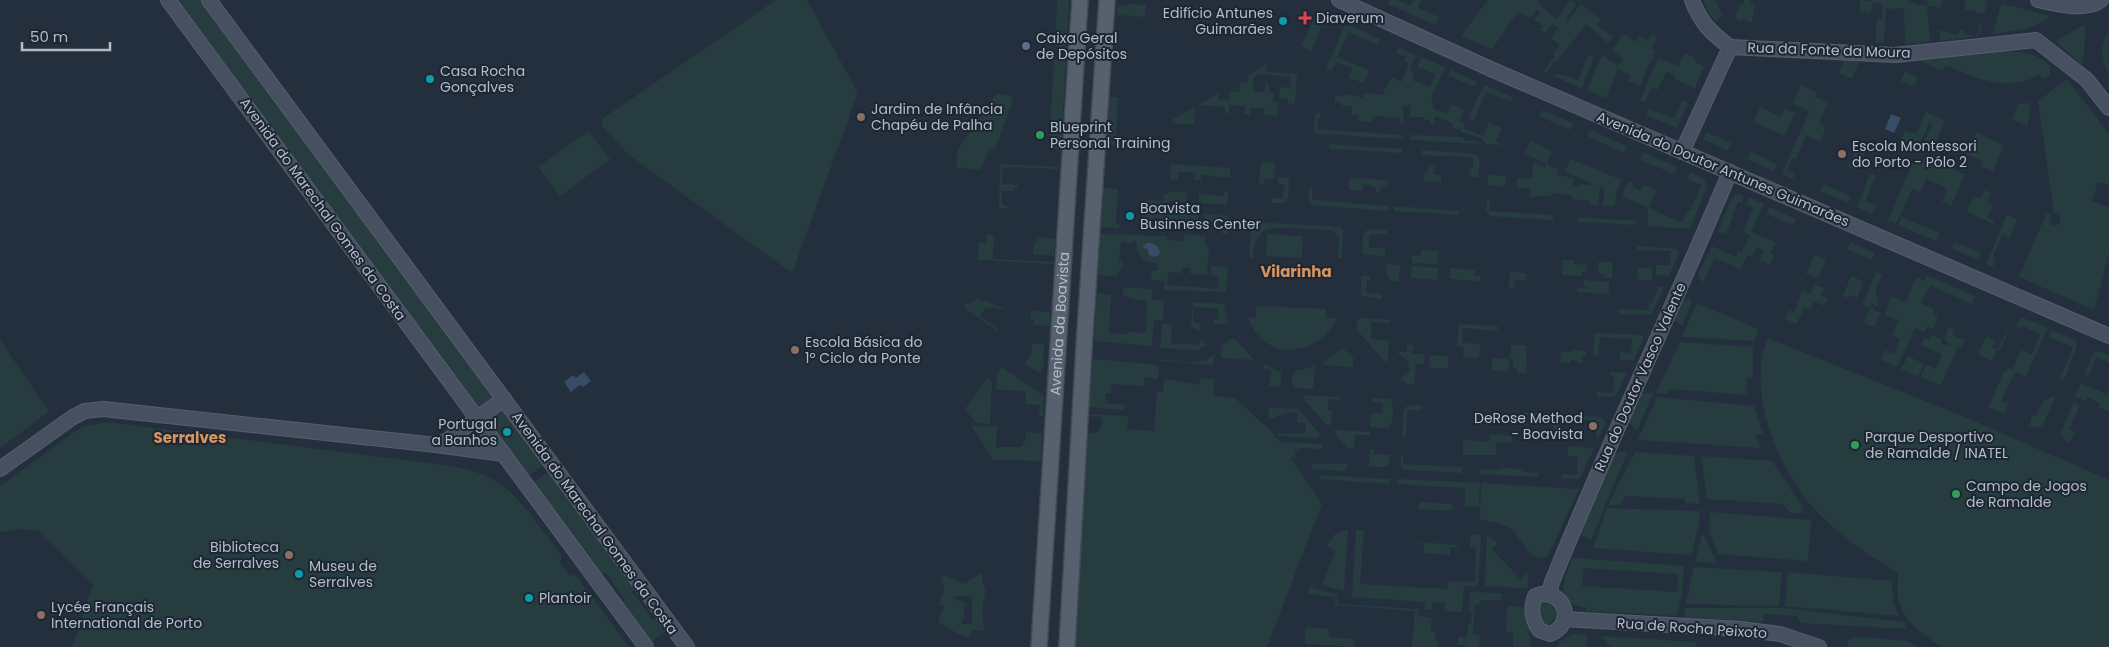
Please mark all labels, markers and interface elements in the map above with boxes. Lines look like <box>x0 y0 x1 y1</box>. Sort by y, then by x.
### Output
place label: Edifício Antunes Guimarães <box>1163 3 1273 39</box>
place label: Diaverum <box>1316 8 1384 28</box>
marker: Diaverum <box>1298 11 1312 25</box>
marker: Edifício Antunes Guimarães <box>1277 15 1289 27</box>
scale bar <box>22 20 110 52</box>
text: 50 m <box>30 26 68 47</box>
place label: Caixa Geral de Depósitos <box>1036 28 1127 64</box>
street label: Rua da Fonte da Moura <box>1747 37 1911 63</box>
marker: Caixa Geral de Depósitos <box>1020 40 1032 52</box>
place label: Casa Rocha Gonçalves <box>440 61 525 97</box>
marker: Casa Rocha Gonçalves <box>424 73 436 85</box>
street label: Avenida do Marechal Gomes da Costa <box>235 93 411 325</box>
place label: Jardim de Infância Chapéu de Palha <box>871 99 1003 135</box>
street label: Avenida do Doutor Antunes Guimarães <box>1593 106 1853 232</box>
marker: Jardim de Infância Chapéu de Palha <box>855 111 867 123</box>
place label: Blueprint Personal Training <box>1050 117 1170 153</box>
marker: Blueprint Personal Training <box>1034 129 1046 141</box>
place label: Escola Montessori do Porto - Pólo 2 <box>1852 136 1977 172</box>
marker: Escola Montessori do Porto - Pólo 2 <box>1836 148 1848 160</box>
place label: Boavista Businness Center <box>1140 198 1261 234</box>
marker: Boavista Businness Center <box>1124 210 1136 222</box>
street label: Avenida da Boavista <box>1045 251 1074 396</box>
district label: Vilarinha <box>1260 261 1332 282</box>
street label: Rua do Doutor Vasco Valente <box>1589 279 1691 475</box>
place label: Escola Básica do 1º Ciclo da Ponte <box>805 332 923 368</box>
marker: Escola Básica do 1º Ciclo da Ponte <box>789 344 801 356</box>
street label: Avenida do Marechal Gomes da Costa <box>507 407 683 639</box>
place label: DeRose Method - Boavista <box>1474 408 1583 444</box>
place label: Portugal a Banhos <box>432 414 497 450</box>
marker: DeRose Method - Boavista <box>1587 420 1599 432</box>
marker: Portugal a Banhos <box>501 426 513 438</box>
district label: Serralves <box>154 427 226 448</box>
place label: Parque Desportivo de Ramalde / INATEL <box>1865 427 2008 463</box>
marker: Parque Desportivo de Ramalde / INATEL <box>1849 439 1861 451</box>
place label: Campo de Jogos de Ramalde <box>1966 476 2087 512</box>
marker: Campo de Jogos de Ramalde <box>1950 488 1962 500</box>
place label: Biblioteca de Serralves <box>193 537 279 573</box>
marker: Biblioteca de Serralves <box>283 549 295 561</box>
place label: Museu de Serralves <box>309 556 377 592</box>
marker: Museu de Serralves <box>293 568 305 580</box>
place label: Plantoir <box>539 588 592 608</box>
marker: Plantoir <box>523 592 535 604</box>
place label: Lycée Français International de Porto <box>51 597 202 633</box>
marker: Lycée Français International de Porto <box>35 609 47 621</box>
street label: Rua de Rocha Peixoto <box>1616 613 1768 643</box>

